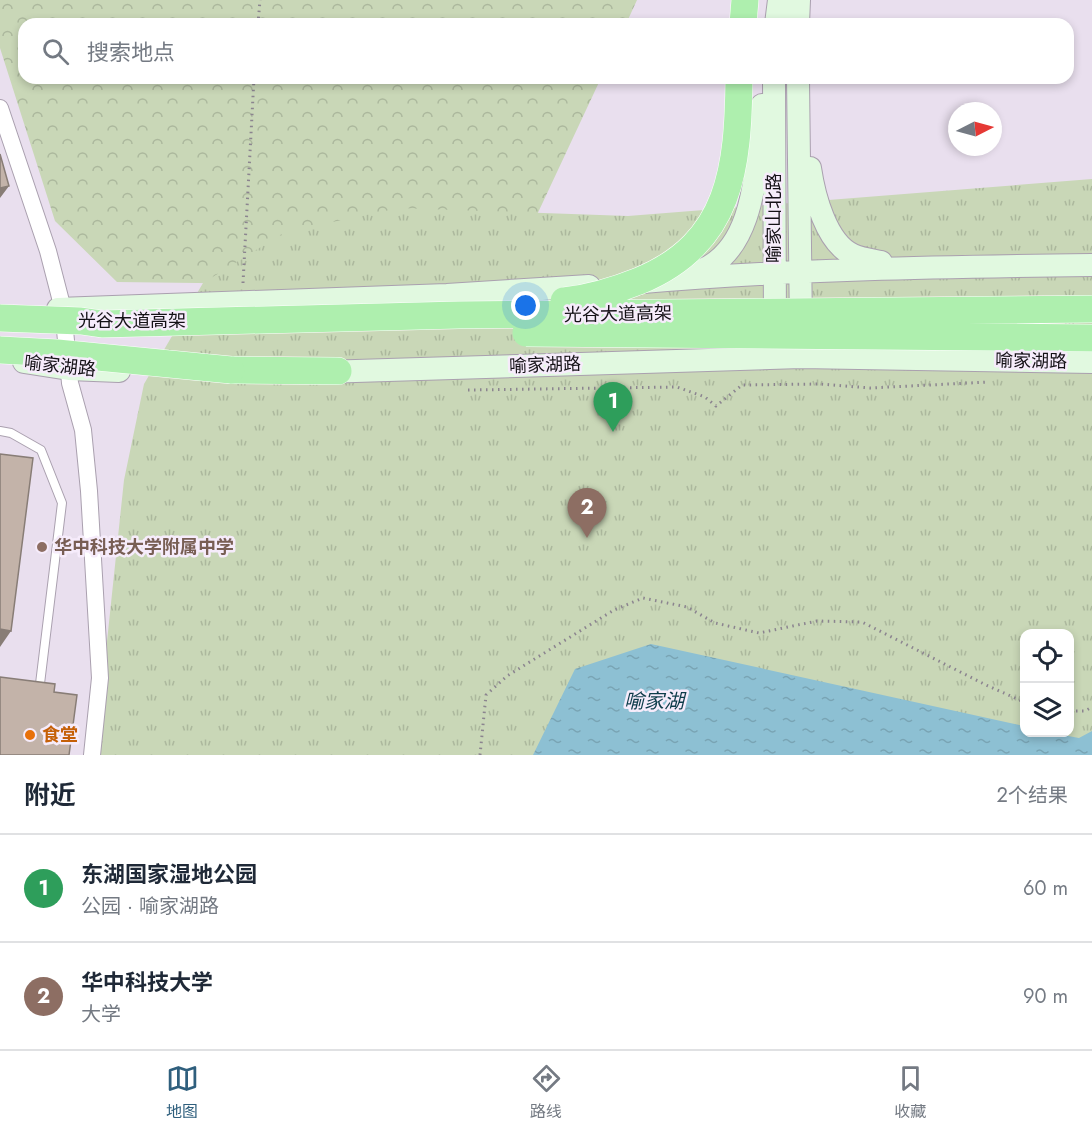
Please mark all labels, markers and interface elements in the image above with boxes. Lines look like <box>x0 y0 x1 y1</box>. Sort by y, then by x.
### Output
search box <box>18 18 1074 84</box>
icon: search <box>39 35 72 68</box>
text: 搜索地点 <box>87 36 175 68</box>
north arrow <box>948 102 1002 156</box>
street label: 喻家山北路 <box>761 173 787 263</box>
your location <box>511 291 540 320</box>
street label: 光谷大道高架 <box>564 300 672 328</box>
street label: 光谷大道高架 <box>78 308 186 334</box>
street label: 喻家湖路 <box>995 347 1067 375</box>
street label: 喻家湖路 <box>23 349 97 383</box>
street label: 喻家湖路 <box>509 351 581 379</box>
pin: 1 <box>594 382 632 432</box>
pin: 2 <box>568 488 606 538</box>
place label: 华中科技大学附属中学 <box>54 534 234 560</box>
marker: 华中科技大学附属中学 <box>35 540 49 554</box>
map controls <box>1020 629 1074 737</box>
button: locate <box>1020 629 1074 683</box>
button: layers <box>1020 683 1074 737</box>
water label: 喻家湖 <box>624 687 687 716</box>
place label: 食堂 <box>42 722 78 748</box>
marker: 食堂 <box>23 728 37 742</box>
text: 附近 <box>24 776 76 814</box>
text: 2个结果 <box>997 781 1068 810</box>
text: 东湖国家湿地公园 <box>81 858 257 890</box>
text: 1 <box>38 874 49 903</box>
text: 60 m <box>1023 874 1068 903</box>
text: 公园 · 喻家湖路 <box>81 892 219 921</box>
text: 华中科技大学 <box>81 966 213 998</box>
text: 2 <box>37 982 50 1011</box>
text: 90 m <box>1023 982 1068 1011</box>
text: 大学 <box>81 1000 121 1029</box>
tab: 地图 <box>166 1062 199 1123</box>
tab: 路线 <box>530 1062 563 1123</box>
tab: 收藏 <box>894 1062 927 1123</box>

